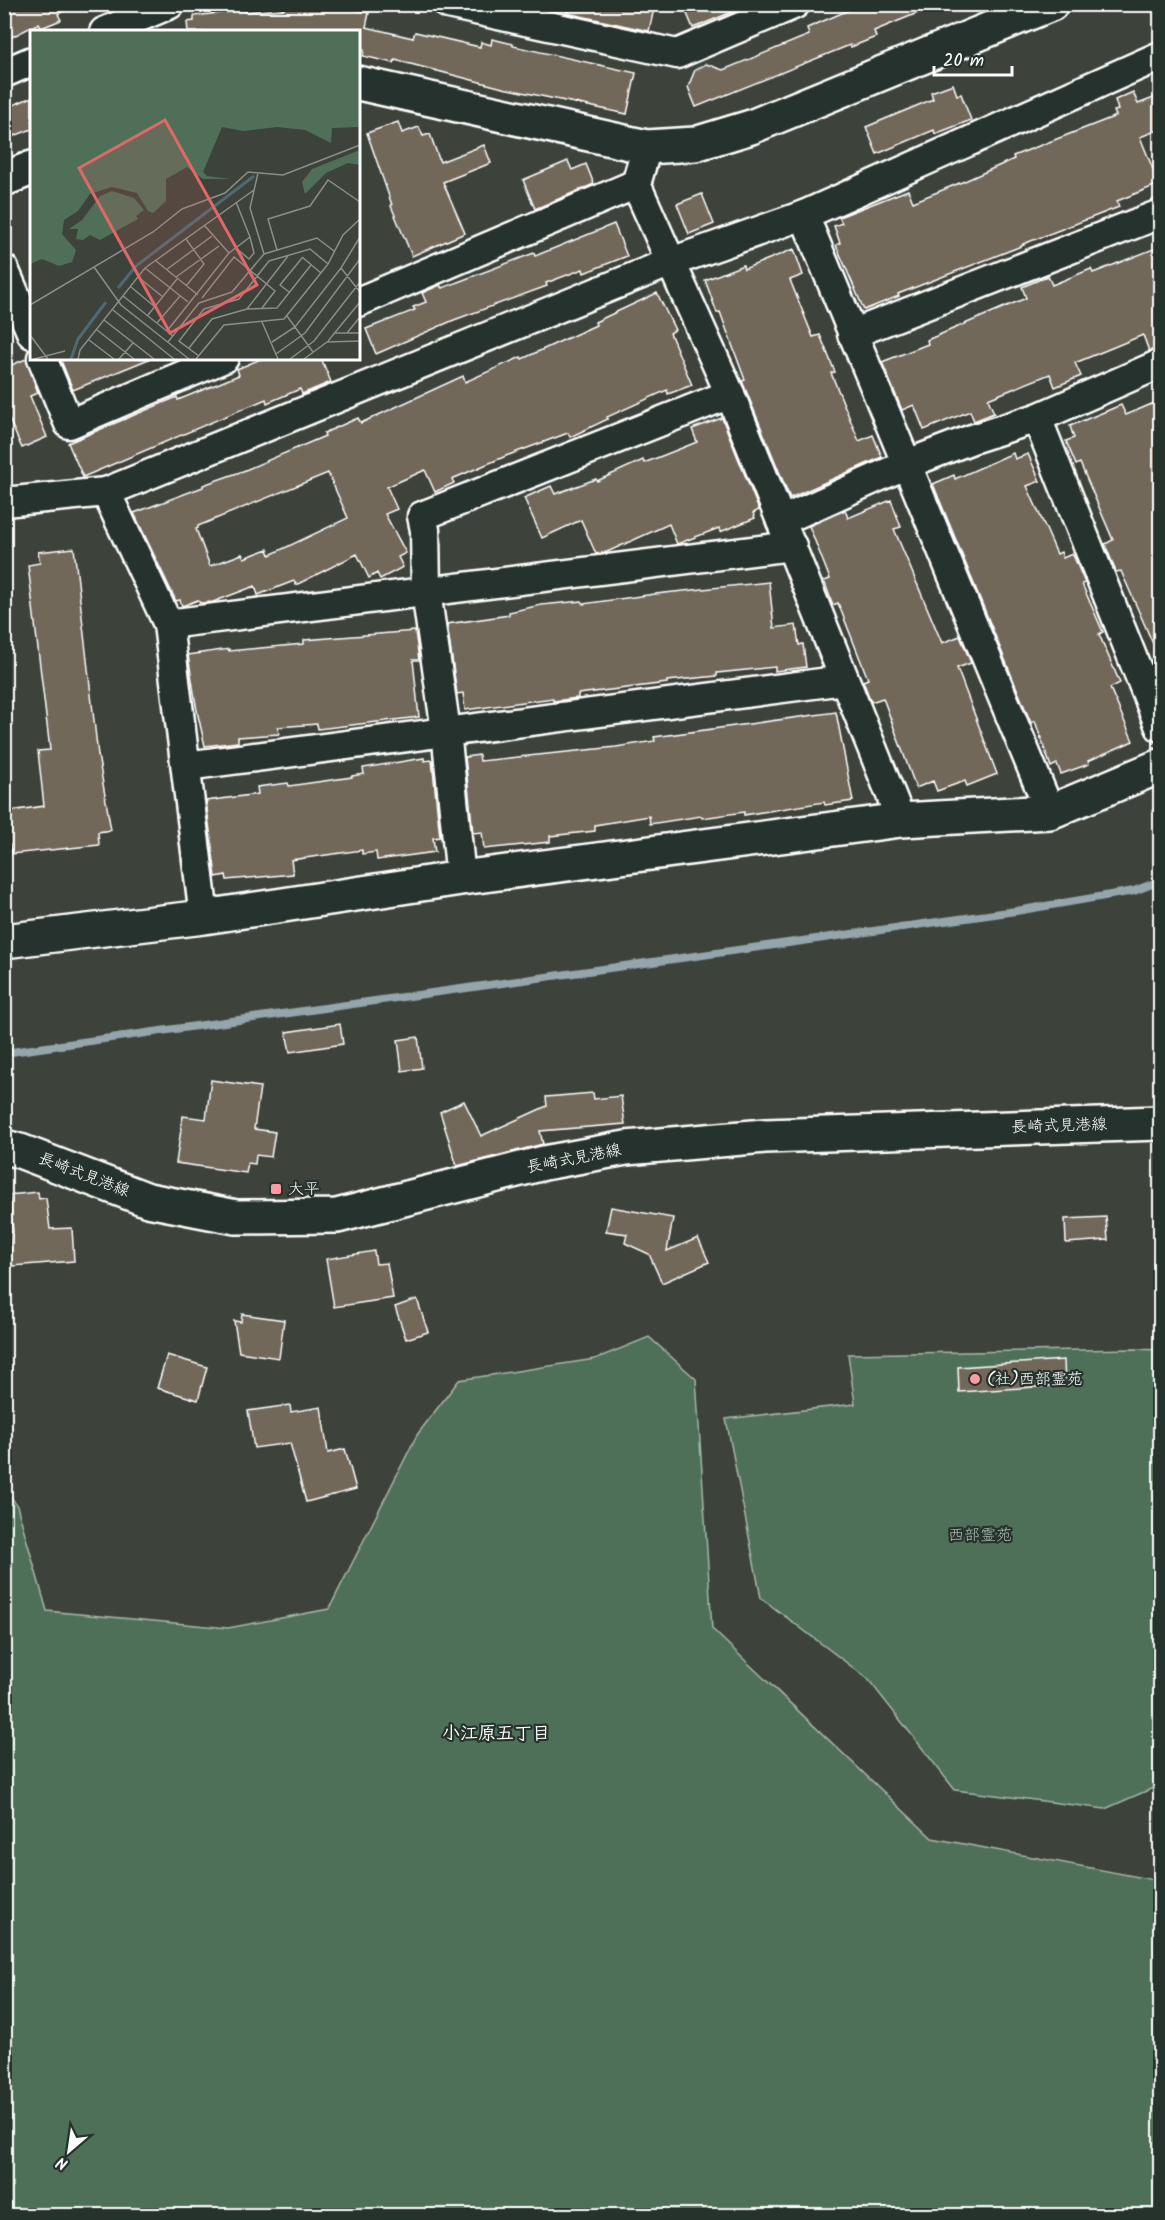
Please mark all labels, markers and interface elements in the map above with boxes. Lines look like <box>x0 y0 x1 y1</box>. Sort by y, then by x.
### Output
inset map <box>30 30 360 360</box>
scale bar <box>934 39 1012 77</box>
text: 20 m <box>943 47 984 76</box>
street label: 長崎式見港線 <box>1011 1112 1107 1140</box>
street label: 長崎式見港線 <box>524 1138 624 1180</box>
street label: 長崎式見港線 <box>35 1146 133 1204</box>
place label: 大平 <box>288 1177 320 1202</box>
marker: 大平 <box>269 1182 283 1196</box>
place label: (社)西部霊苑 <box>987 1367 1083 1392</box>
marker: (社)西部霊苑 <box>968 1372 982 1386</box>
park label: 西部霊苑 <box>948 1523 1012 1548</box>
district label: 小江原五丁目 <box>442 1720 550 1749</box>
north arrow <box>39 2121 99 2181</box>
text: N <box>52 2149 73 2176</box>

